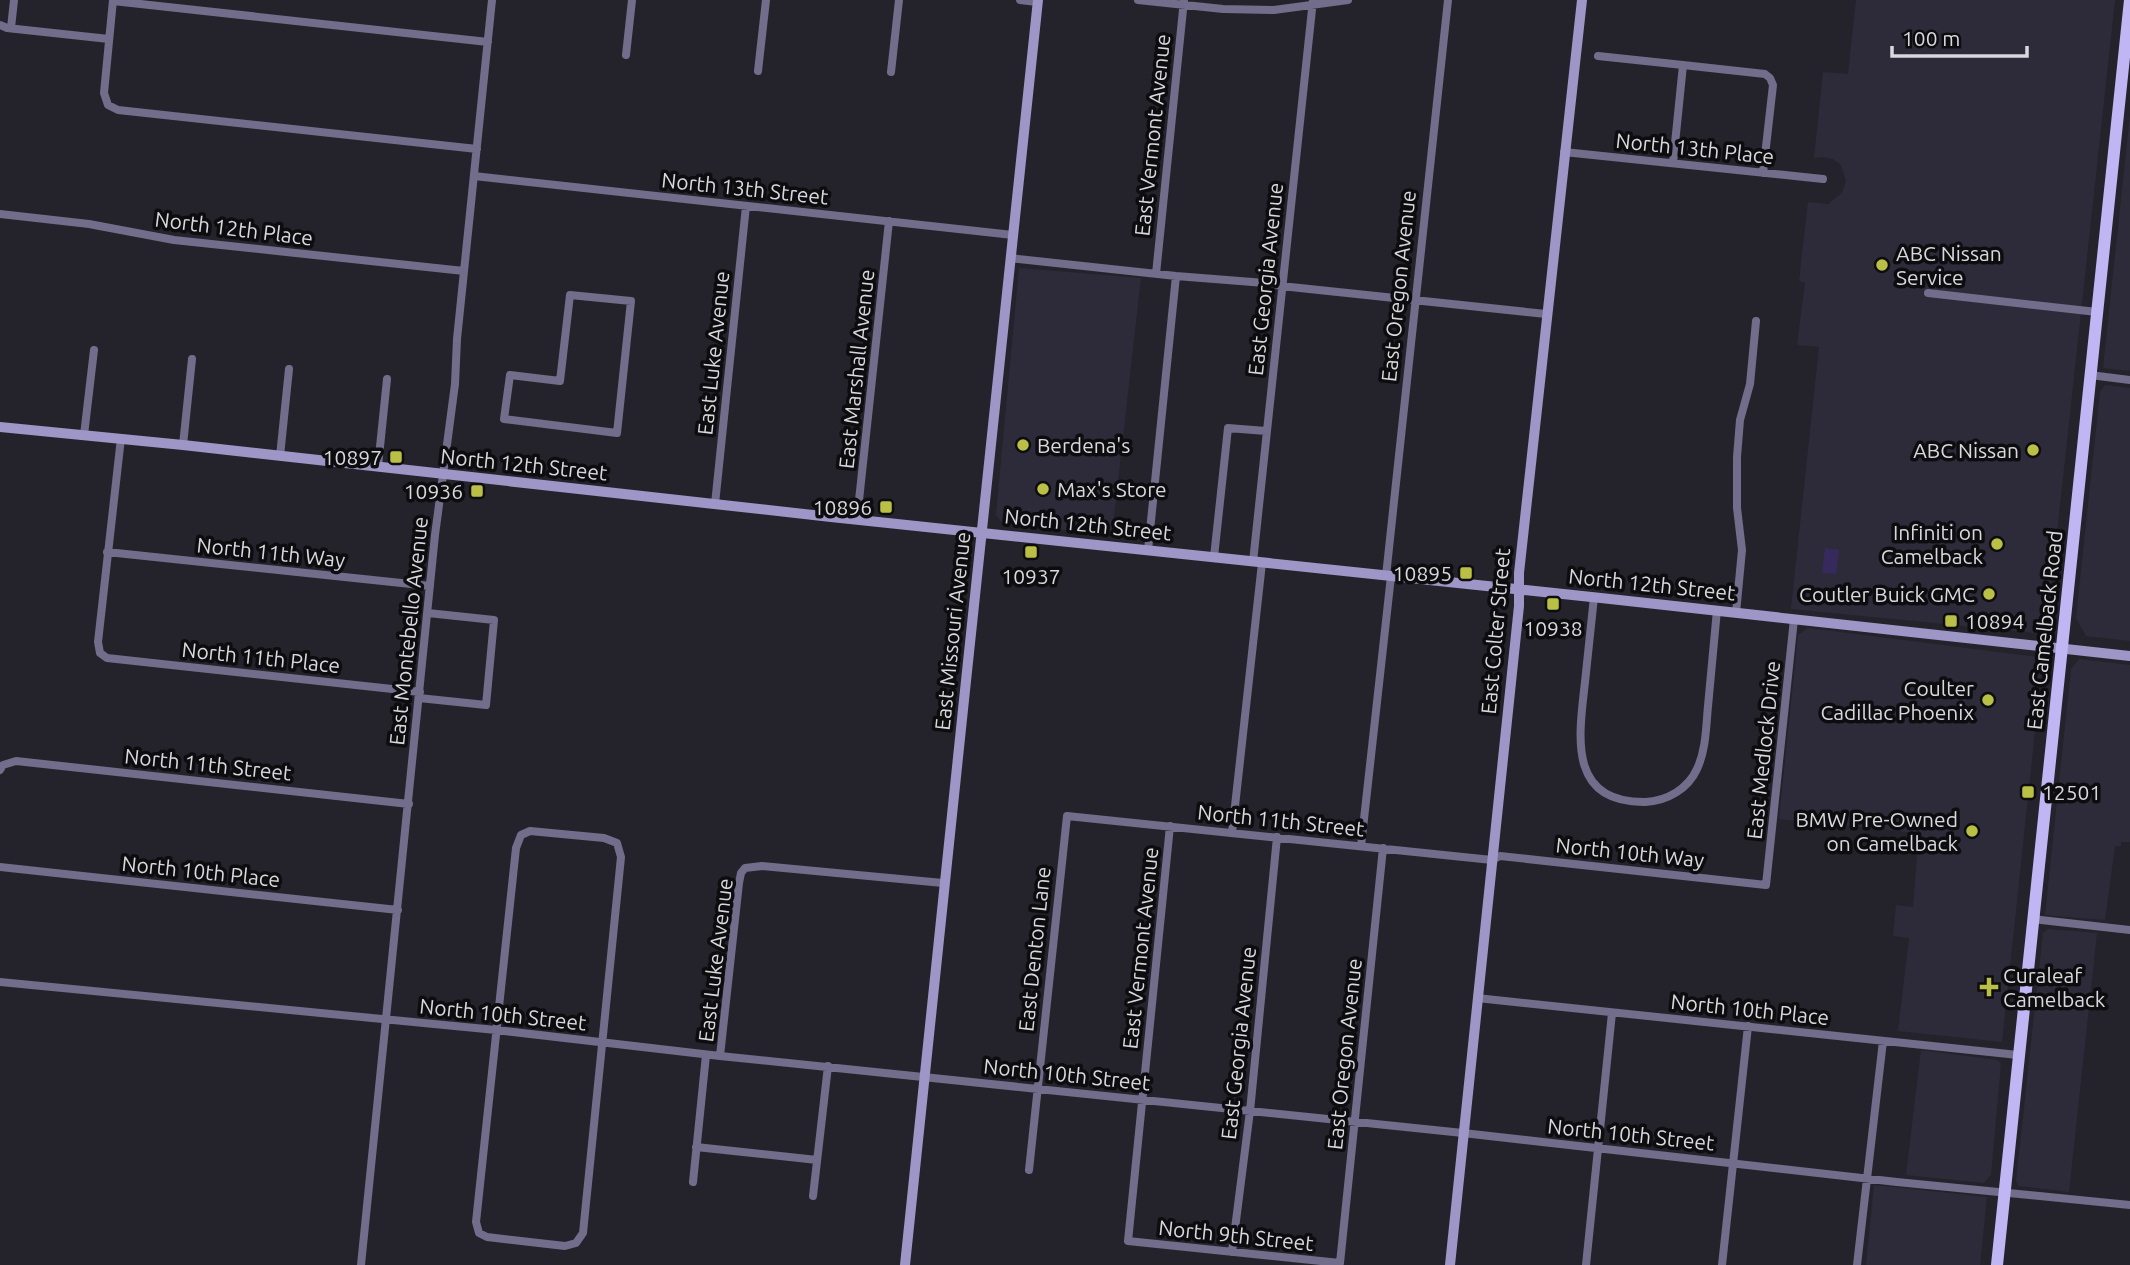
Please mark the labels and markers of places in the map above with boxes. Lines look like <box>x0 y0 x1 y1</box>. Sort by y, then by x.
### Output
place label: ABC Nissan Service <box>1896 241 2002 289</box>
marker: ABC Nissan Service <box>1874 257 1890 273</box>
place label: Berdena's <box>1037 433 1130 457</box>
marker: Berdena's <box>1015 437 1031 453</box>
place label: ABC Nissan <box>1913 438 2019 462</box>
marker: ABC Nissan <box>2025 442 2041 458</box>
place label: 10897 <box>323 445 382 469</box>
marker: 10897 <box>388 449 404 465</box>
place label: Max's Store <box>1057 477 1167 501</box>
place label: 10936 <box>404 479 463 503</box>
marker: Max's Store <box>1035 481 1051 497</box>
marker: 10936 <box>469 483 485 499</box>
place label: 10896 <box>813 495 872 519</box>
marker: 10896 <box>878 499 894 515</box>
place label: Infiniti on Camelback <box>1881 520 1983 568</box>
marker: Infiniti on Camelback <box>1989 536 2005 552</box>
marker: 10937 <box>1023 544 1039 560</box>
place label: 10895 <box>1393 561 1452 585</box>
place label: 10937 <box>1001 564 1061 588</box>
marker: 10895 <box>1458 565 1474 581</box>
place label: Coutler Buick GMC <box>1799 582 1975 606</box>
marker: Coutler Buick GMC <box>1981 586 1997 602</box>
marker: 10938 <box>1545 596 1561 612</box>
place label: 10894 <box>1965 609 2024 633</box>
marker: 10894 <box>1943 613 1959 629</box>
place label: 10938 <box>1523 616 1583 640</box>
place label: Coulter Cadillac Phoenix <box>1820 676 1974 724</box>
marker: Coulter Cadillac Phoenix <box>1980 692 1996 708</box>
place label: 12501 <box>2042 780 2101 804</box>
marker: 12501 <box>2020 784 2036 800</box>
place label: BMW Pre-Owned on Camelback <box>1796 807 1958 855</box>
marker: BMW Pre-Owned on Camelback <box>1964 823 1980 839</box>
place label: Curaleaf Camelback <box>2003 963 2106 1011</box>
marker: Curaleaf Camelback <box>1981 979 1997 995</box>

